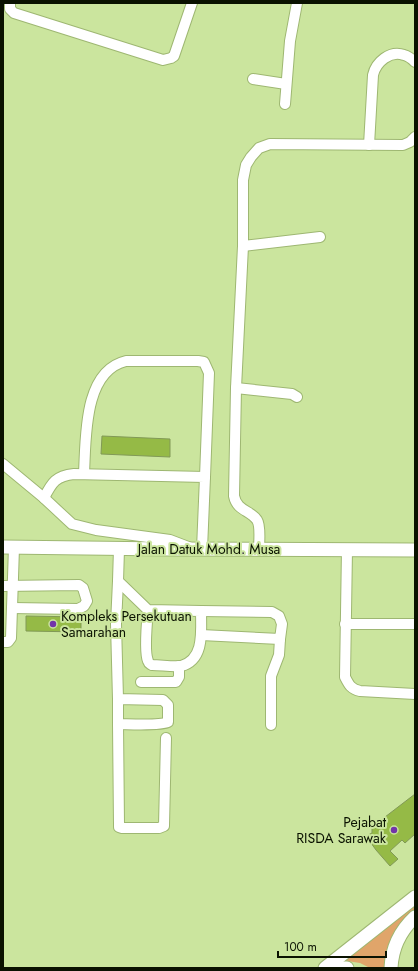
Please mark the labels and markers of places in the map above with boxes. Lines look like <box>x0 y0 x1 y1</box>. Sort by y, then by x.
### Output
place label: Kompleks Persekutuan Samarahan <box>61 606 192 642</box>
marker: Kompleks Persekutuan Samarahan <box>48 619 58 629</box>
place label: Pejabat RISDA Sarawak <box>296 812 387 848</box>
marker: Pejabat RISDA Sarawak <box>389 825 399 835</box>

